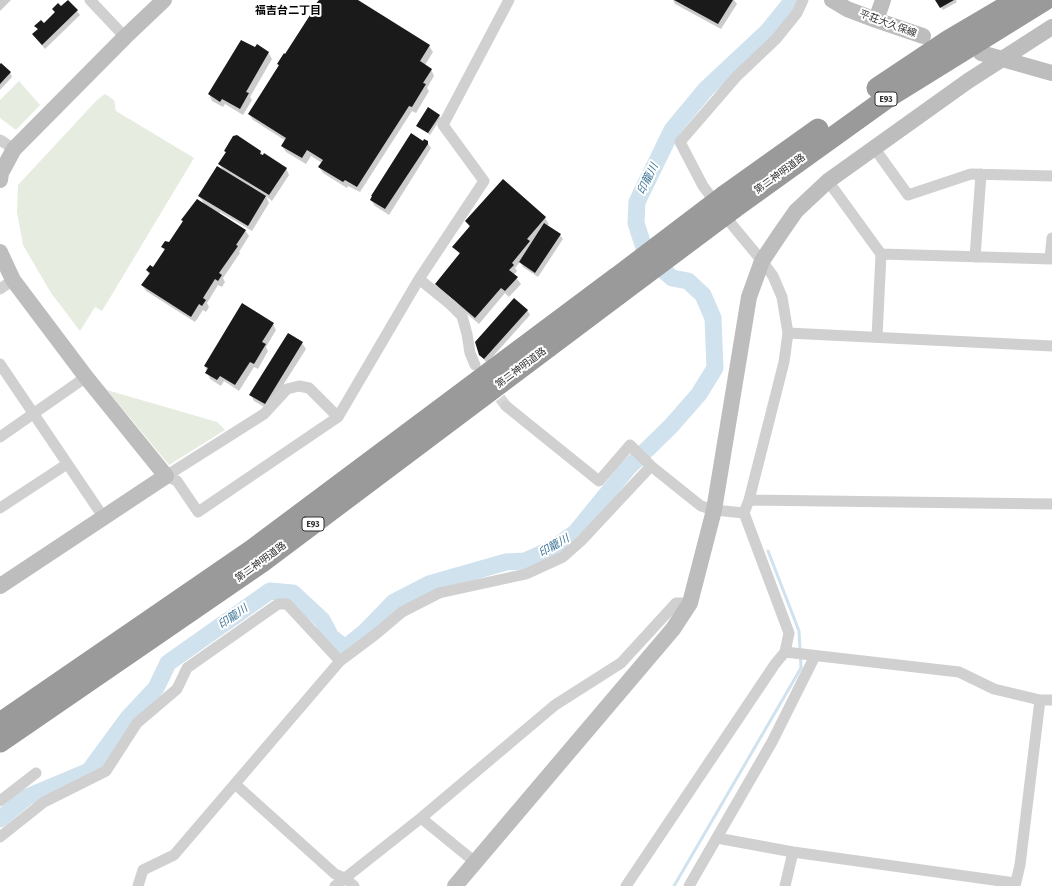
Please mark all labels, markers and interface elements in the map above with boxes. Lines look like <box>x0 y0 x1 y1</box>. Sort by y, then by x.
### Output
district label: 福吉台二丁目 <box>255 4 321 18</box>
street label: 平荘大久保線 <box>858 8 918 40</box>
road number: E93 <box>875 92 897 106</box>
street label: 第二神明道路 <box>752 152 808 196</box>
water label: 印籠川 <box>635 161 661 197</box>
street label: 第二神明道路 <box>493 345 549 391</box>
road number: E93 <box>302 517 324 531</box>
water label: 印籠川 <box>536 532 572 560</box>
street label: 第二神明道路 <box>233 540 289 584</box>
water label: 印籠川 <box>216 602 250 632</box>

